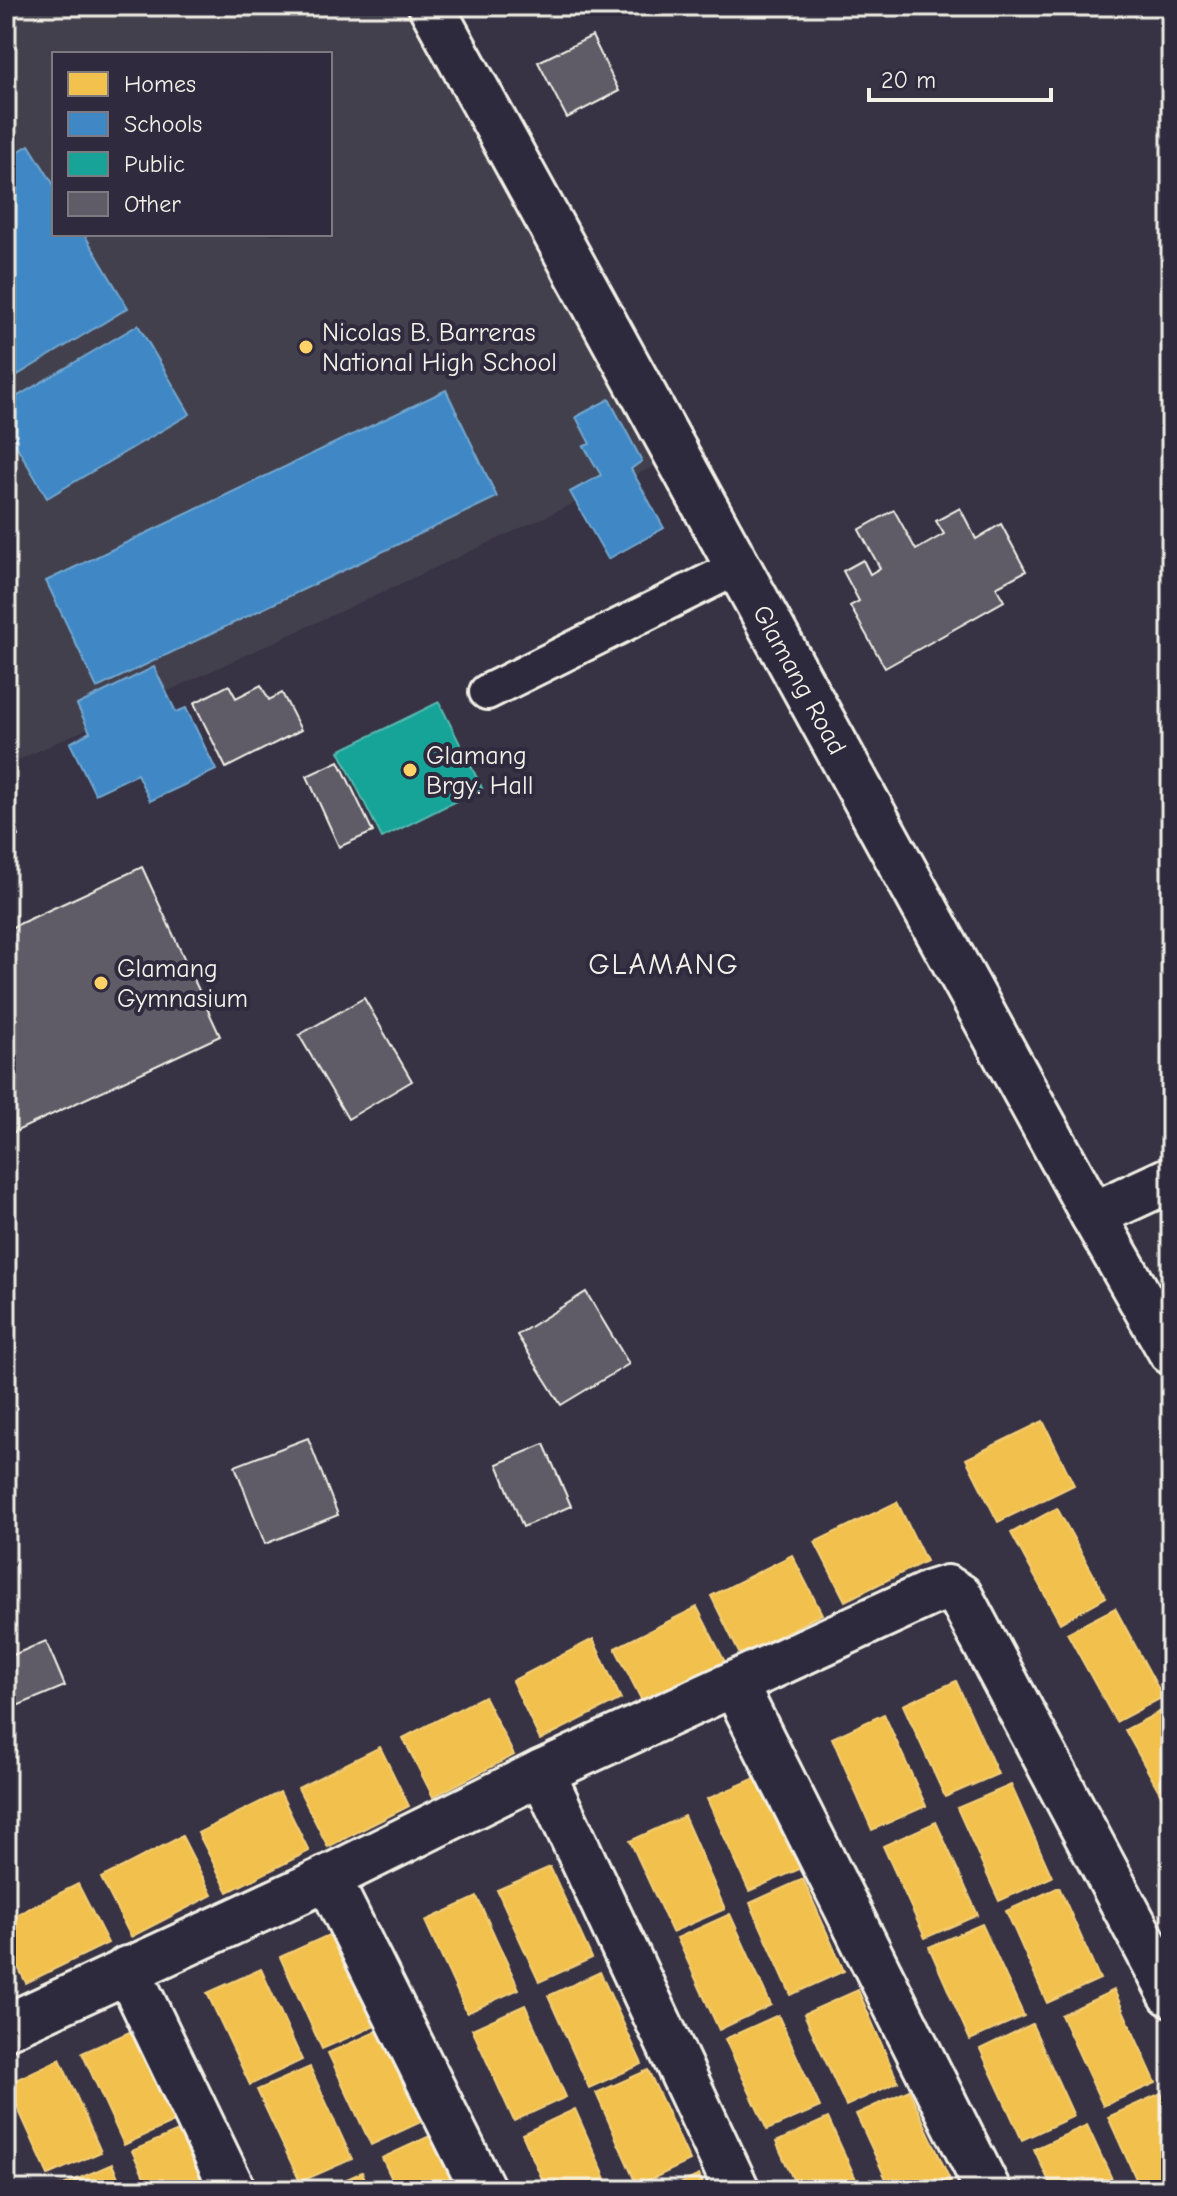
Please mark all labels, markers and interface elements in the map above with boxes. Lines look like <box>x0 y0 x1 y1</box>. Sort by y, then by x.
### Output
legend <box>52 52 332 236</box>
scale bar <box>869 52 1051 102</box>
text: 20 m <box>881 66 936 94</box>
text: Homes <box>124 70 196 98</box>
text: Schools <box>124 110 202 138</box>
text: Public <box>124 150 185 178</box>
text: Other <box>124 190 181 218</box>
place label: Nicolas B. Barreras National High School <box>322 318 557 378</box>
marker: Nicolas B. Barreras National High School <box>297 338 315 356</box>
street label: Glamang Road <box>746 600 852 760</box>
place label: Glamang Brgy. Hall <box>426 741 533 801</box>
marker: Glamang Brgy. Hall <box>401 761 419 779</box>
district label: GLAMANG <box>588 947 740 982</box>
place label: Glamang Gymnasium <box>117 954 248 1014</box>
marker: Glamang Gymnasium <box>92 974 110 992</box>

